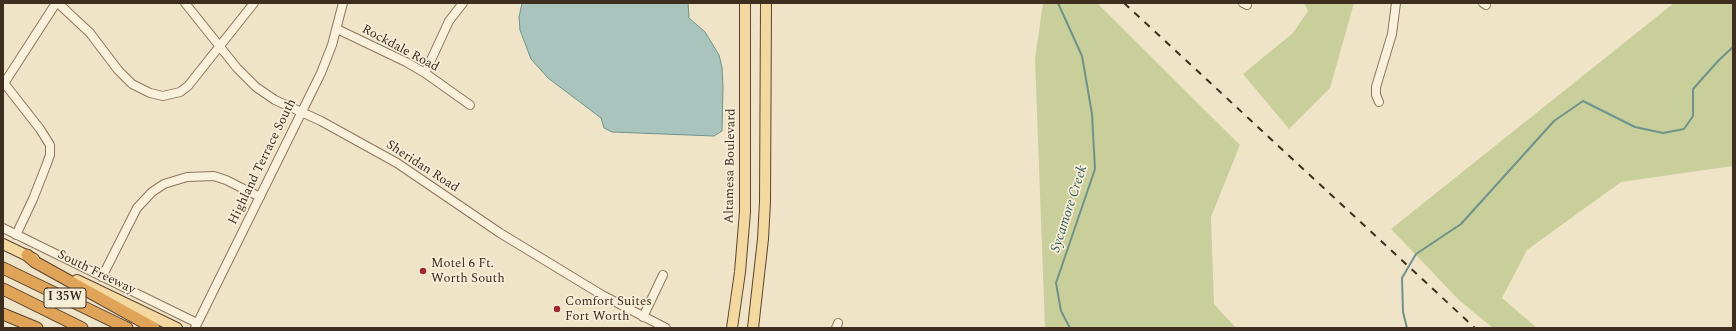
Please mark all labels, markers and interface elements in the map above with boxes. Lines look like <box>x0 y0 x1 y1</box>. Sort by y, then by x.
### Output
street label: Rockdale Road <box>359 22 441 76</box>
street label: Highland Terrace South <box>226 97 300 227</box>
street label: Altamesa Boulevard <box>722 108 740 224</box>
street label: Sheridan Road <box>383 138 461 196</box>
water label: Sycamore Creek <box>1048 163 1092 255</box>
street label: South Freeway <box>55 247 137 299</box>
place label: Motel 6 Ft. Worth South <box>431 256 505 287</box>
marker: Motel 6 Ft. Worth South <box>418 266 428 276</box>
road number: I 35W <box>44 288 86 308</box>
place label: Comfort Suites Fort Worth <box>565 294 652 325</box>
marker: Comfort Suites Fort Worth <box>552 304 562 314</box>

